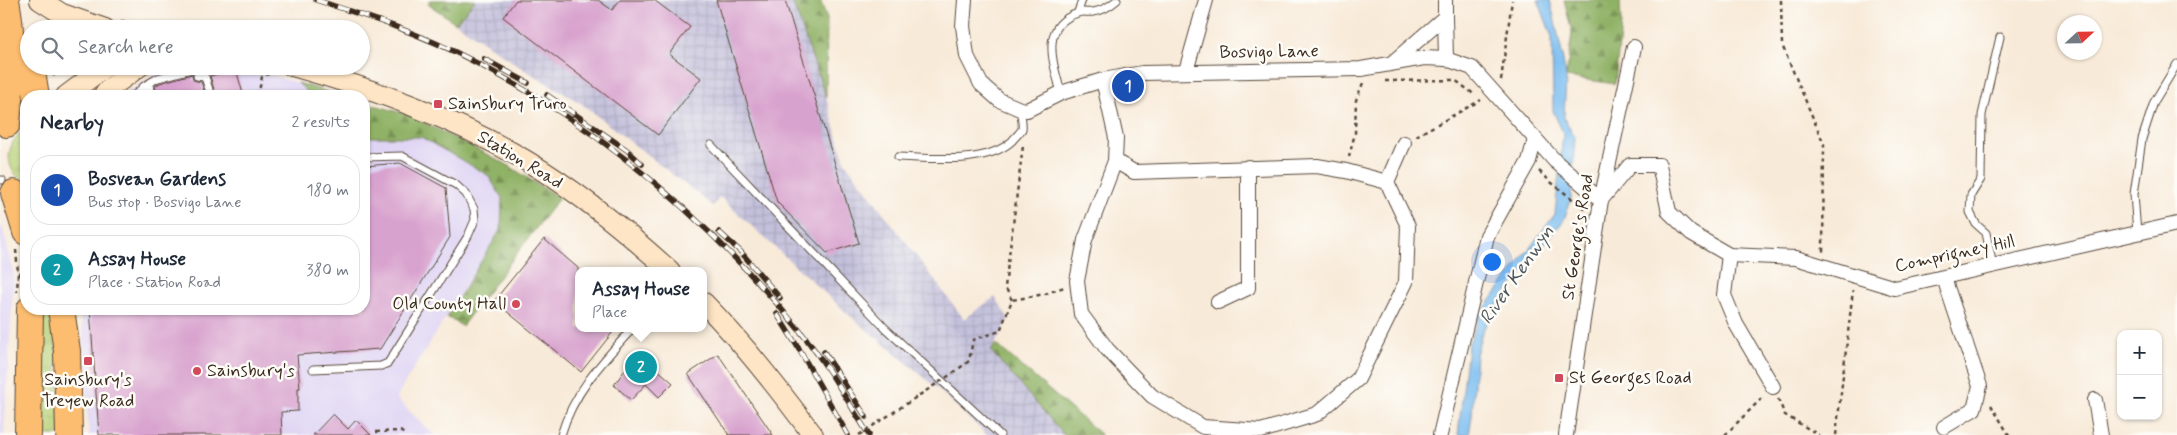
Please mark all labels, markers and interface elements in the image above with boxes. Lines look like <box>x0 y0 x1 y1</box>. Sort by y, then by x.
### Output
north arrow <box>2057 15 2102 60</box>
search box <box>20 20 370 75</box>
icon: search <box>38 34 66 62</box>
text: Search here <box>78 35 174 60</box>
street label: Bosvigo Lane <box>1219 39 1319 65</box>
pin: 1 <box>1112 67 1144 105</box>
place label: Sainsbury Truro <box>448 92 567 116</box>
marker: Sainsbury Truro <box>432 98 444 110</box>
text: Nearby <box>40 109 104 137</box>
text: 2 results <box>292 112 350 133</box>
street label: Station Road <box>473 125 567 195</box>
text: Bosvean Gardens <box>88 167 226 192</box>
street label: St George's Road <box>1556 172 1602 302</box>
text: 1 <box>53 180 61 201</box>
text: 180 m <box>306 180 349 201</box>
text: Bus stop · Bosvigo Lane <box>88 192 242 213</box>
water label: River Kenwyn <box>1474 221 1560 329</box>
street label: Comprigney Hill <box>1893 230 2018 280</box>
text: Assay House <box>88 247 186 272</box>
your location <box>1479 249 1505 275</box>
text: 2 <box>53 260 61 281</box>
text: 380 m <box>306 260 349 281</box>
popup <box>575 267 707 332</box>
text: Place · Station Road <box>88 272 221 293</box>
text: Assay House <box>592 277 690 302</box>
place label: Old County Hall <box>392 292 506 316</box>
marker: Old County Hall <box>510 298 522 310</box>
text: Place <box>592 302 627 323</box>
map controls <box>2117 330 2162 420</box>
button: + <box>2117 330 2162 375</box>
pin: 2 <box>625 348 657 386</box>
marker: Sainsbury's Treyew Road <box>82 355 94 367</box>
place label: Sainsbury's <box>207 359 295 383</box>
marker: Sainsbury's <box>191 365 203 377</box>
place label: St Georges Road <box>1569 366 1692 392</box>
place label: Sainsbury's Treyew Road <box>42 368 134 413</box>
marker: St Georges Road <box>1553 372 1565 384</box>
button: − <box>2117 375 2162 420</box>

